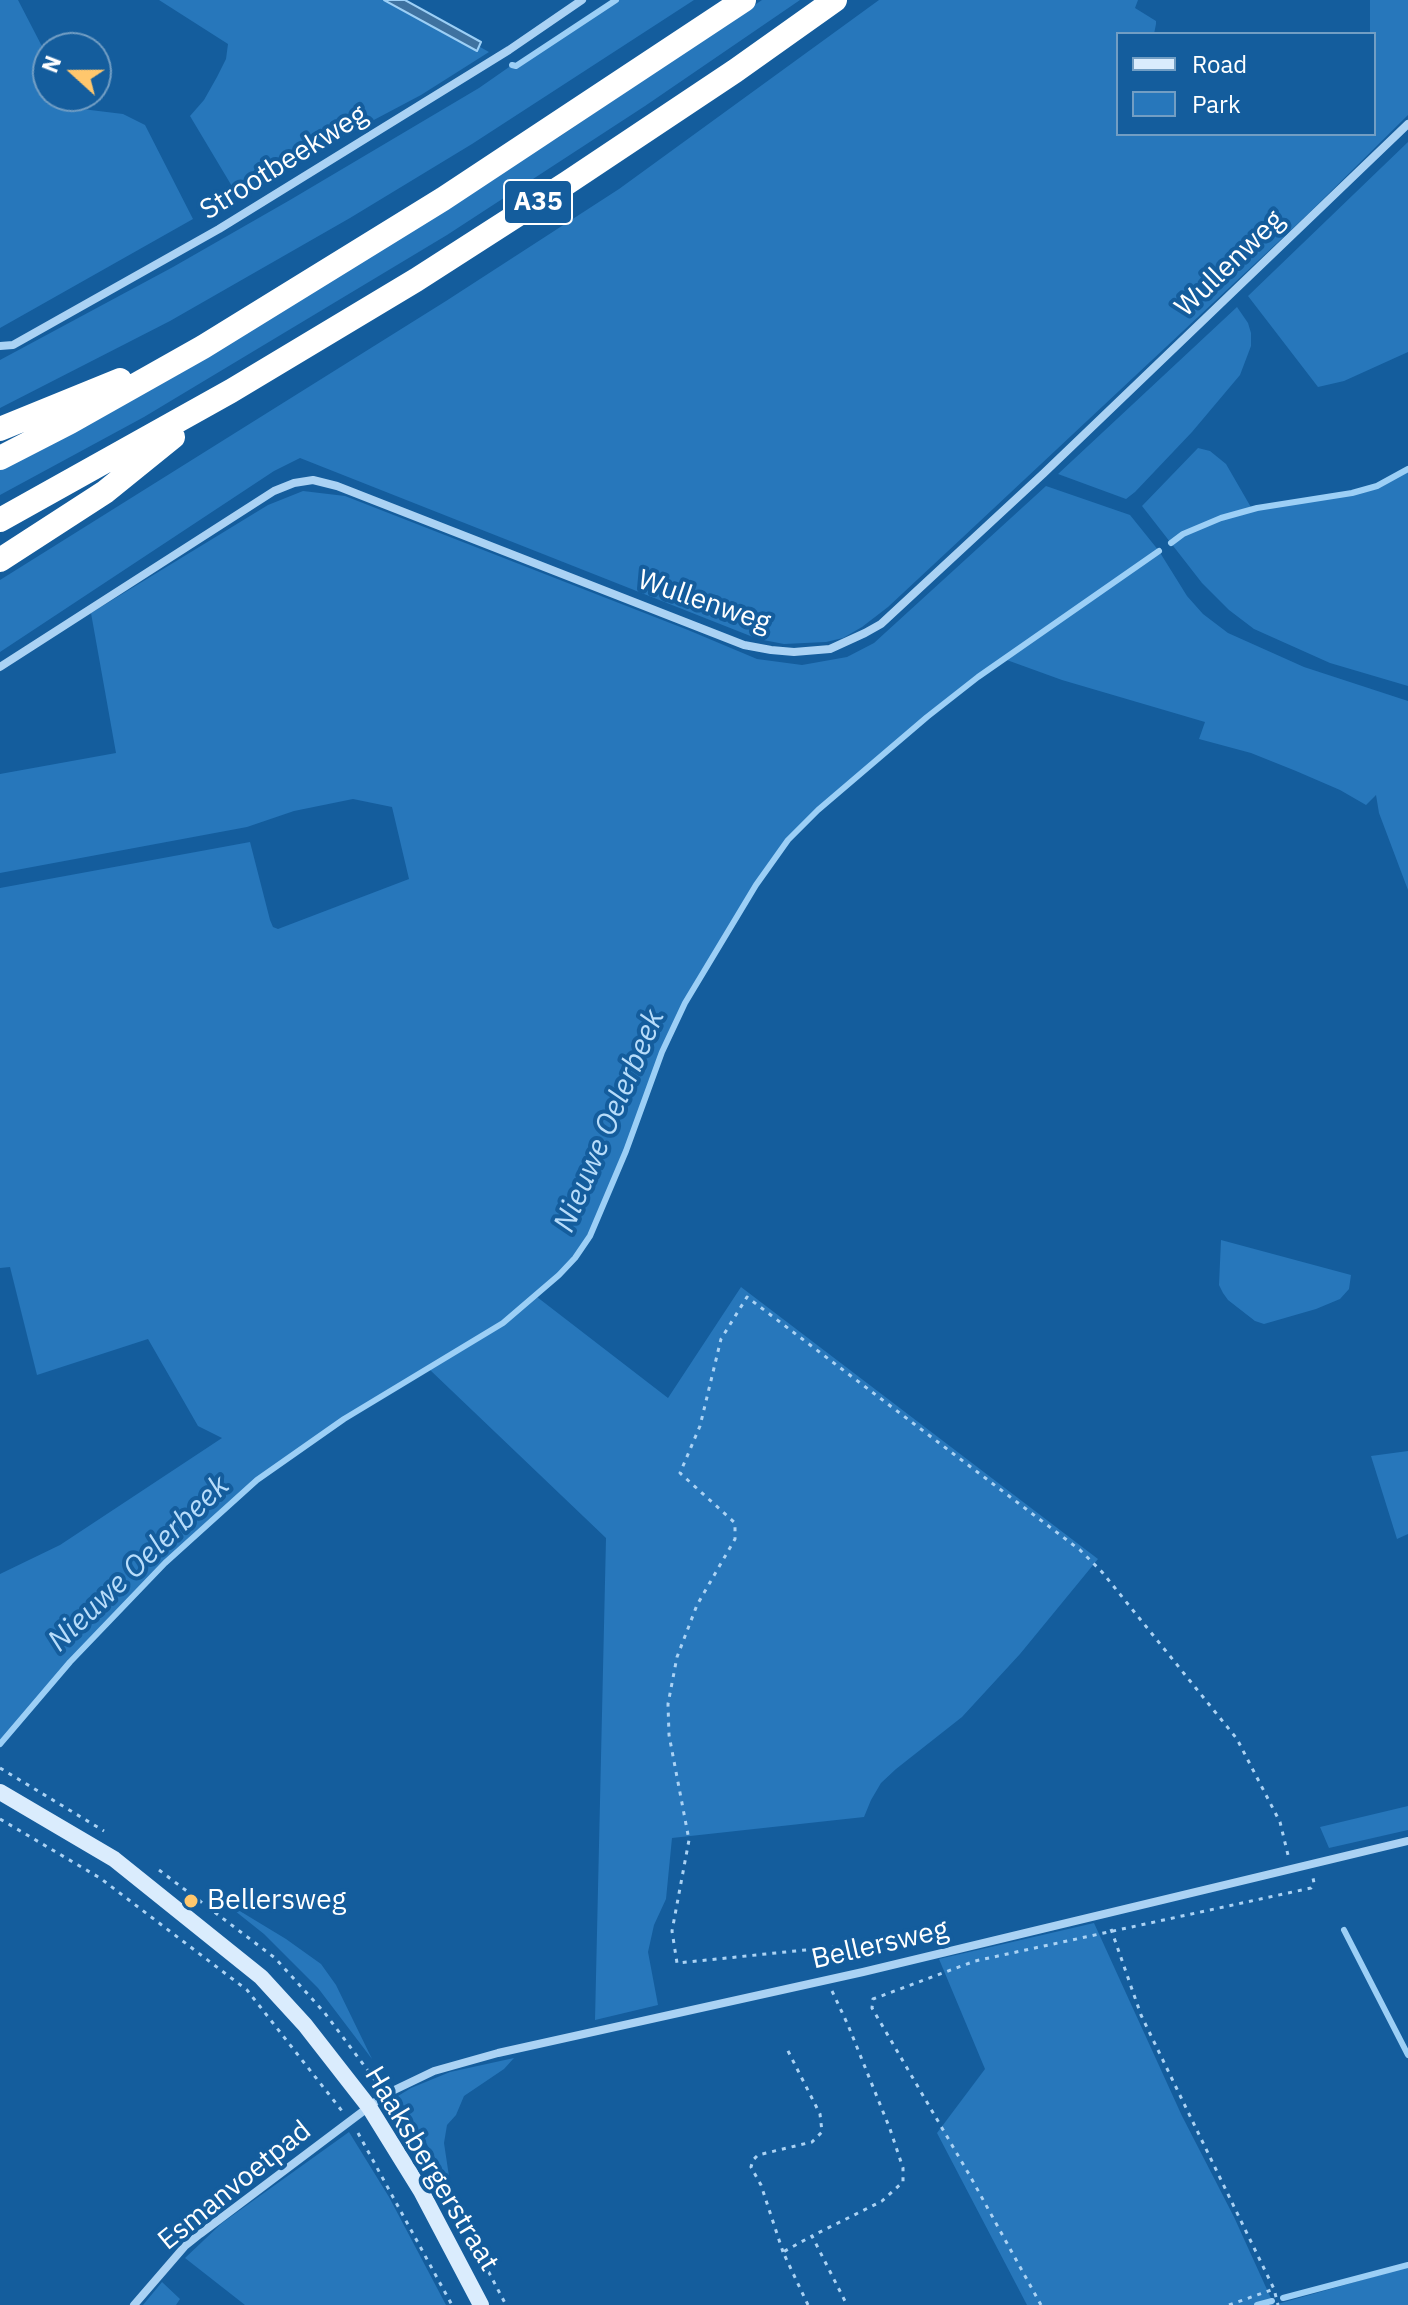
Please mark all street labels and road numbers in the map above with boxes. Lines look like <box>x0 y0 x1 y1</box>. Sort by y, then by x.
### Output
street label: Strootbeekweg <box>194 98 374 228</box>
road number: A35 <box>504 180 572 224</box>
street label: Wullenweg <box>1169 204 1291 324</box>
street label: Wullenweg <box>633 564 775 640</box>
street label: Bellersweg <box>808 1913 952 1977</box>
street label: Haaksbergerstraat <box>357 2061 505 2277</box>
street label: Esmanvoetpad <box>152 2114 318 2258</box>

